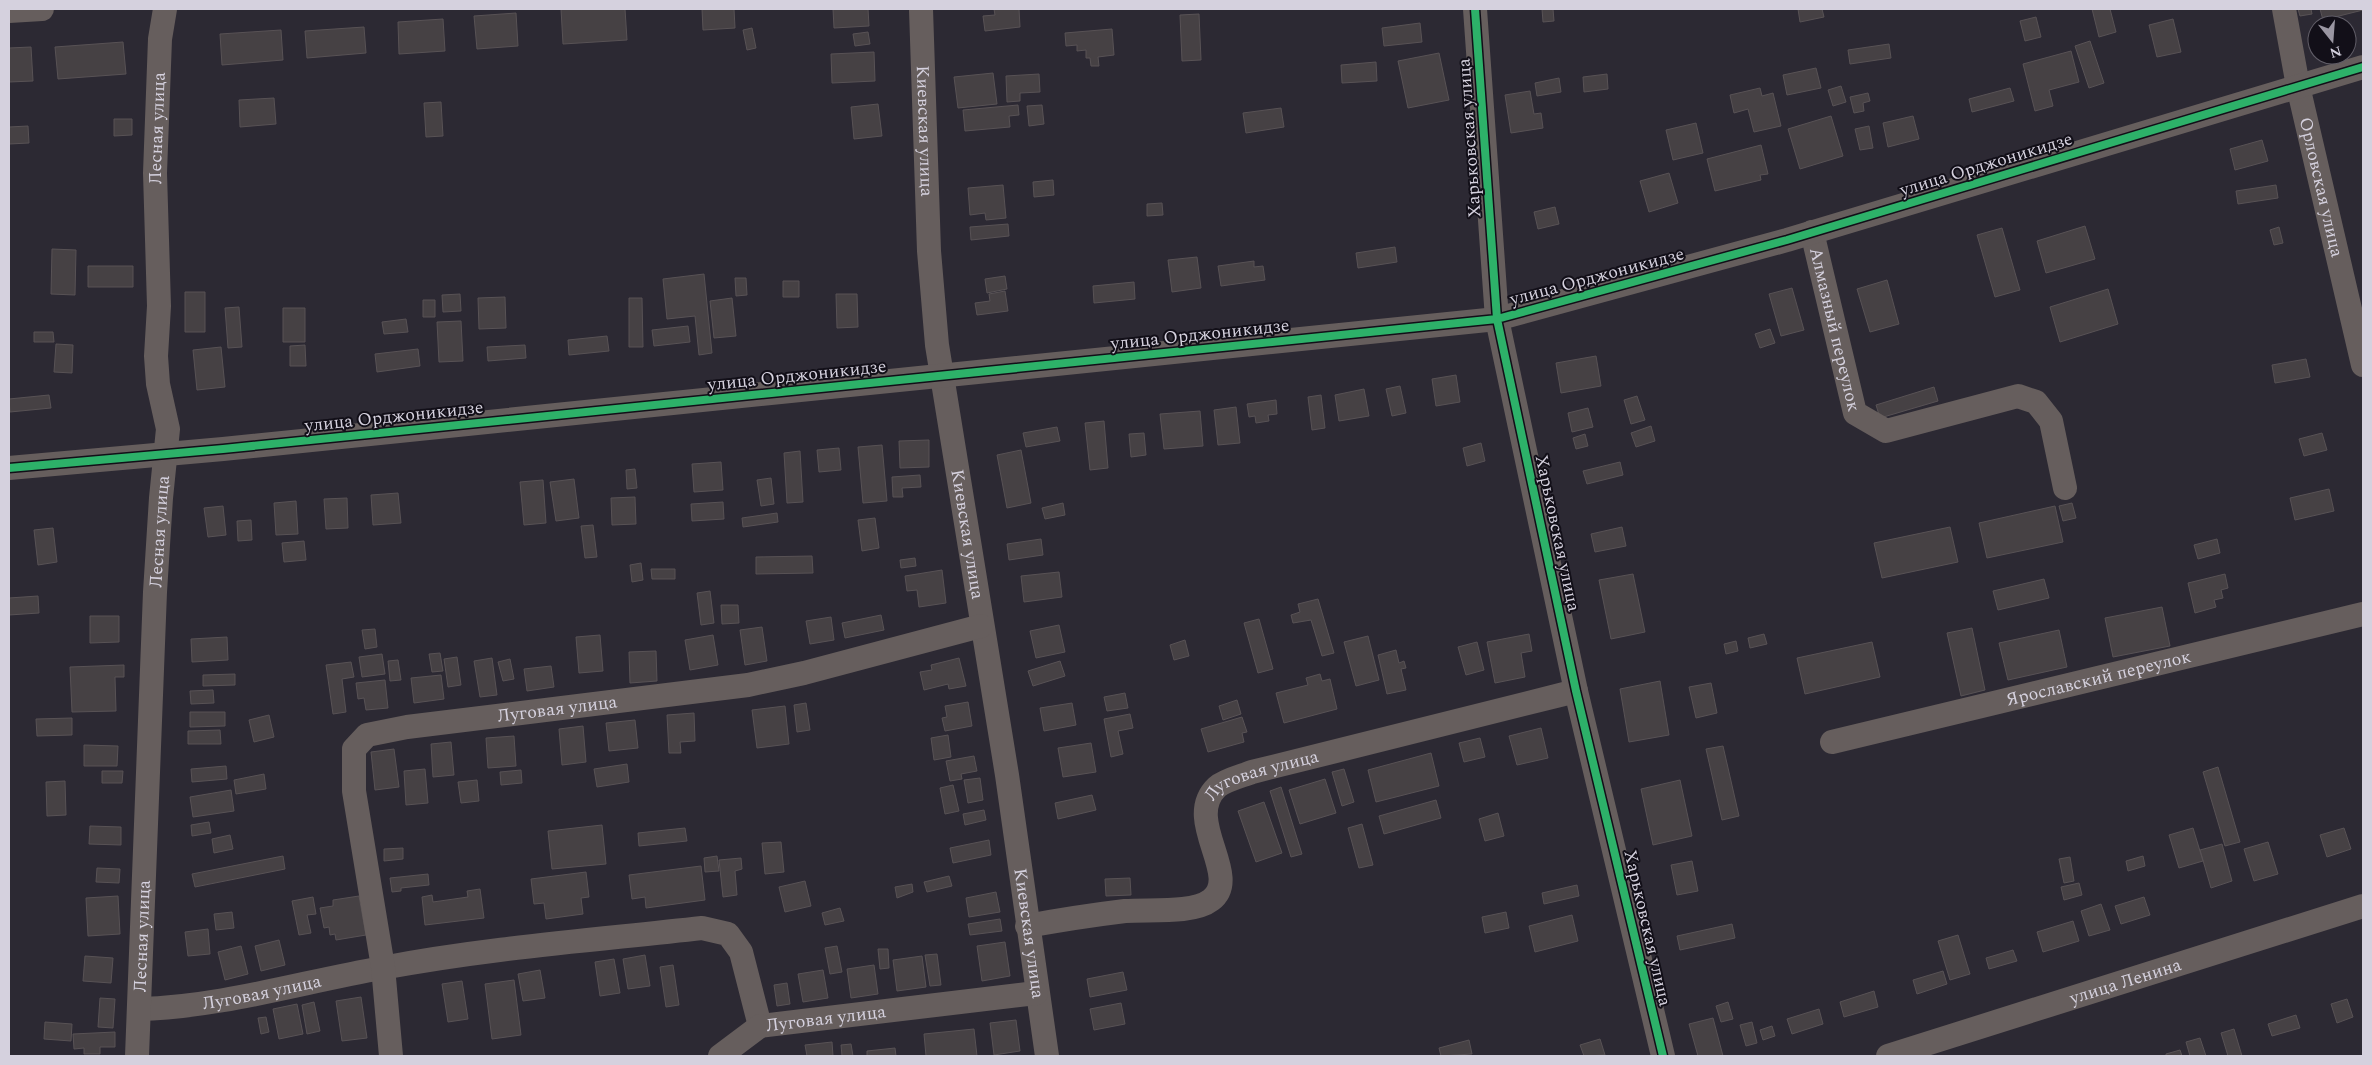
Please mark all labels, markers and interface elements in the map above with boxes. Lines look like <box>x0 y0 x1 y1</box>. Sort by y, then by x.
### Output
north arrow <box>2307 15 2357 65</box>
text: N <box>2327 40 2344 64</box>
street label: Харьковская улица <box>1450 57 1489 218</box>
street label: Киевская улица <box>909 65 940 197</box>
street label: Лесная улица <box>142 71 173 185</box>
street label: Орловская улица <box>2292 114 2350 260</box>
street label: улица Орджоникидзе <box>1895 125 2076 204</box>
street label: улица Орджоникидзе <box>1506 240 1687 313</box>
street label: Алмазный переулок <box>1802 245 1867 414</box>
street label: улица Орджоникидзе <box>1108 312 1291 357</box>
street label: улица Орджоникидзе <box>705 353 888 398</box>
street label: улица Орджоникидзе <box>302 394 485 439</box>
street label: Харьковская улица <box>1528 452 1587 614</box>
street label: Киевская улица <box>943 467 991 601</box>
street label: Лесная улица <box>142 474 177 588</box>
street label: Ярославский переулок <box>2003 643 2194 714</box>
street label: Луговая улица <box>496 688 619 730</box>
street label: Луговая улица <box>1198 743 1322 806</box>
street label: Харьковская улица <box>1616 847 1679 1009</box>
street label: Киевская улица <box>1006 866 1052 1000</box>
street label: Лесная улица <box>126 879 158 993</box>
street label: улица Ленина <box>2065 951 2185 1012</box>
street label: Луговая улица <box>200 968 324 1017</box>
street label: Луговая улица <box>764 998 888 1039</box>

